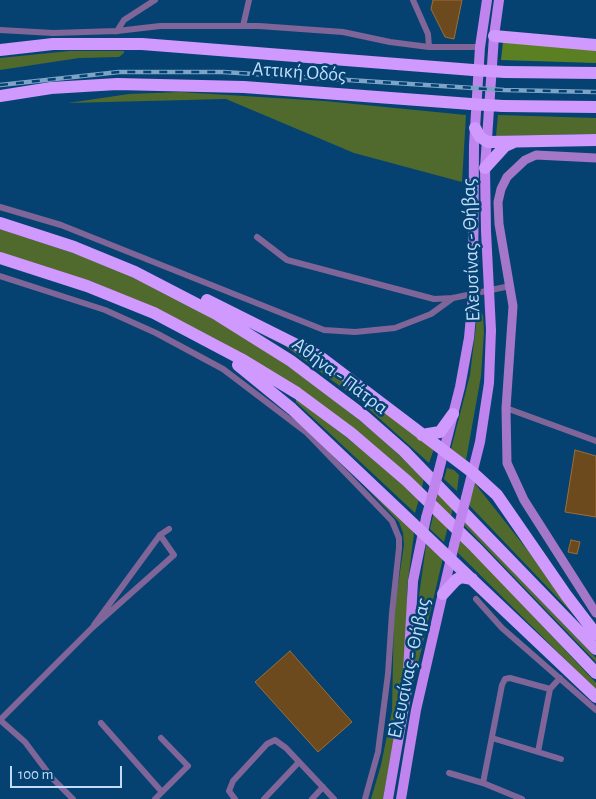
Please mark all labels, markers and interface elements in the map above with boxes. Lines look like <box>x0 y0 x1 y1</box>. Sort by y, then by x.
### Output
street label: Αττική Οδός <box>251 57 347 87</box>
street label: Ελευσίνας - Θήβας <box>457 178 485 322</box>
street label: Αθήνα - Πάτρα <box>287 332 393 420</box>
street label: Ελευσίνας - Θήβας <box>382 596 436 740</box>
scale bar <box>12 756 125 788</box>
text: 100 m <box>18 767 53 782</box>

